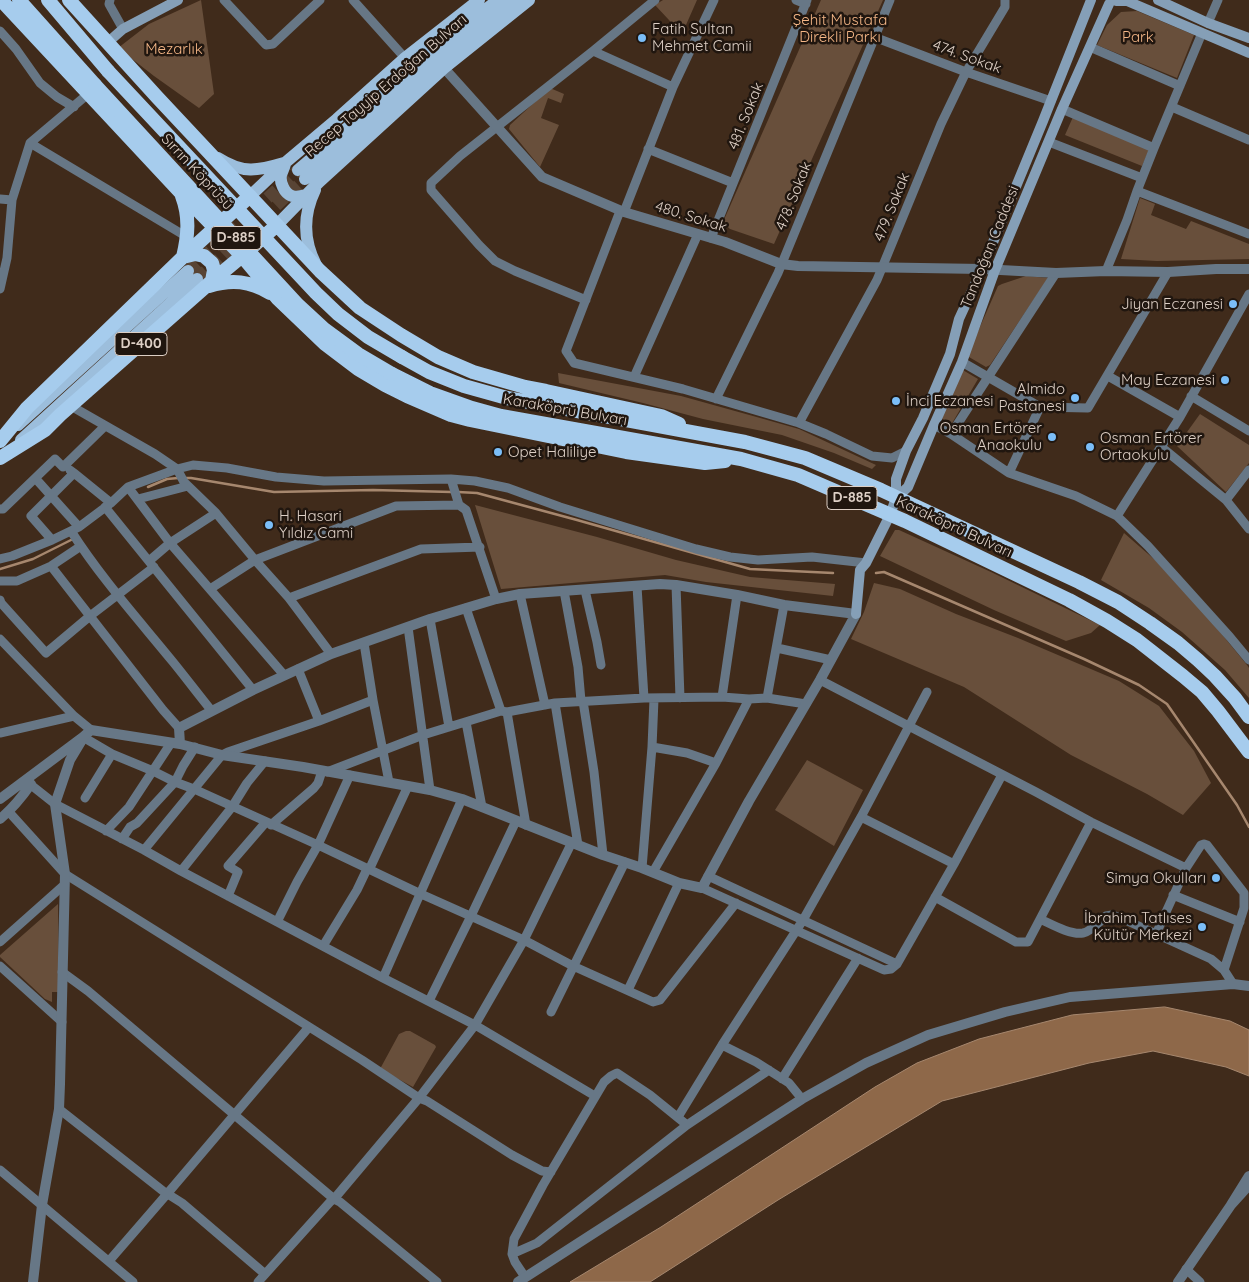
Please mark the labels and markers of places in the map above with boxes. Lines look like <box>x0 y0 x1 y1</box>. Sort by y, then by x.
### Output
place label: Fatih Sultan Mehmet Camii <box>652 20 752 55</box>
marker: Fatih Sultan Mehmet Camii <box>636 32 648 44</box>
place label: Jiyan Eczanesi <box>1121 295 1223 313</box>
marker: Jiyan Eczanesi <box>1227 298 1239 310</box>
place label: May Eczanesi <box>1121 371 1215 389</box>
marker: May Eczanesi <box>1219 374 1231 386</box>
place label: Almido Pastanesi <box>998 380 1065 415</box>
place label: İnci Eczanesi <box>906 392 993 410</box>
marker: Almido Pastanesi <box>1069 392 1081 404</box>
marker: İnci Eczanesi <box>890 395 902 407</box>
place label: Osman Ertörer Anaokulu <box>940 419 1042 454</box>
place label: Osman Ertörer Ortaokulu <box>1100 429 1202 464</box>
marker: Osman Ertörer Anaokulu <box>1046 431 1058 443</box>
marker: Osman Ertörer Ortaokulu <box>1084 441 1096 453</box>
place label: Opet Haliliye <box>508 443 596 461</box>
marker: Opet Haliliye <box>492 446 504 458</box>
place label: H. Hasari Yıldız Cami <box>279 507 353 542</box>
marker: H. Hasari Yıldız Cami <box>263 519 275 531</box>
place label: Simya Okulları <box>1106 869 1206 887</box>
marker: Simya Okulları <box>1210 872 1222 884</box>
place label: İbrahim Tatlıses Kültür Merkezi <box>1084 909 1192 944</box>
marker: İbrahim Tatlıses Kültür Merkezi <box>1196 921 1208 933</box>

